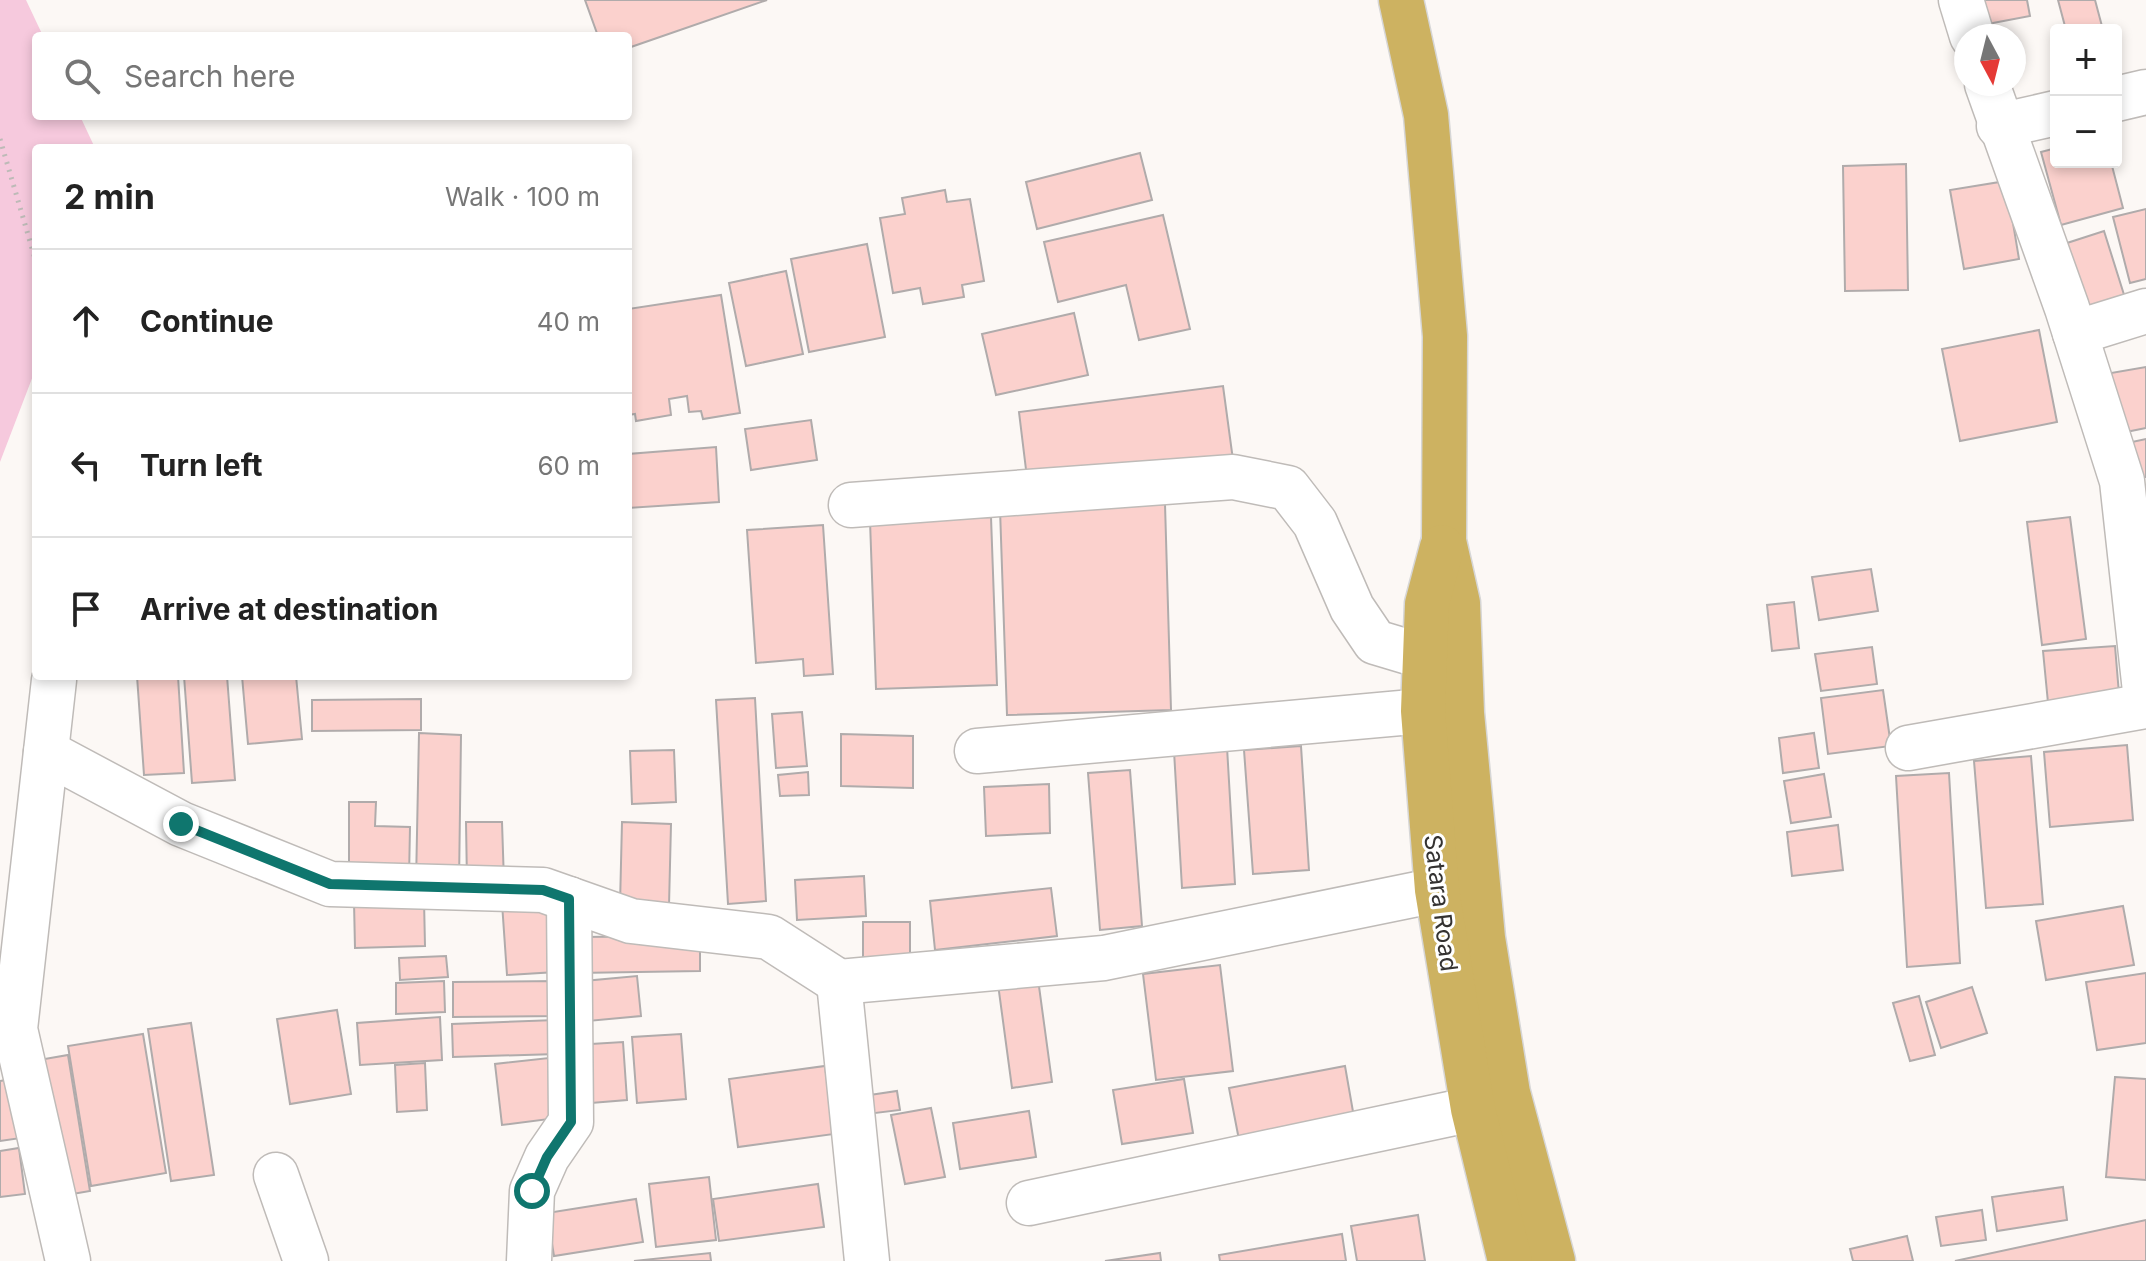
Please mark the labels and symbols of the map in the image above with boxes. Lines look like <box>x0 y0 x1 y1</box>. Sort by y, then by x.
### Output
north arrow <box>1954 24 2026 96</box>
route end <box>163 806 199 842</box>
street label: Satara Road <box>1418 833 1464 973</box>
route start <box>514 1173 550 1209</box>

